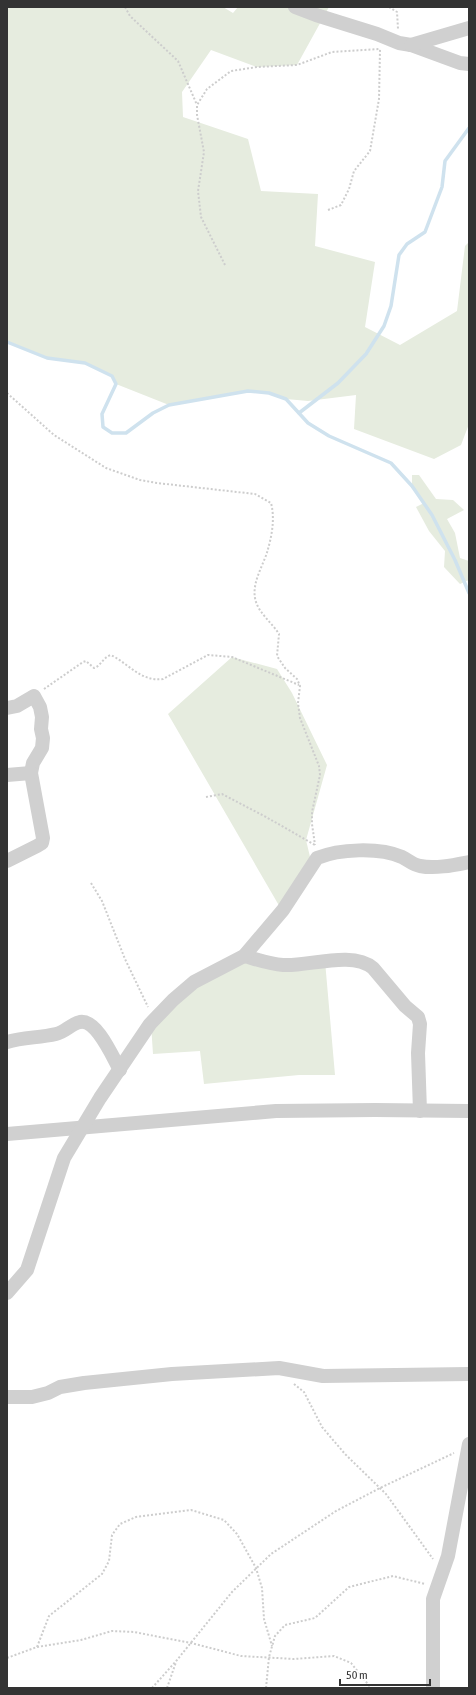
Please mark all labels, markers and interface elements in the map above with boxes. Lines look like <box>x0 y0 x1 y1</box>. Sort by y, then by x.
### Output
scale bar <box>340 1661 430 1687</box>
text: 50 m <box>346 1668 368 1682</box>

